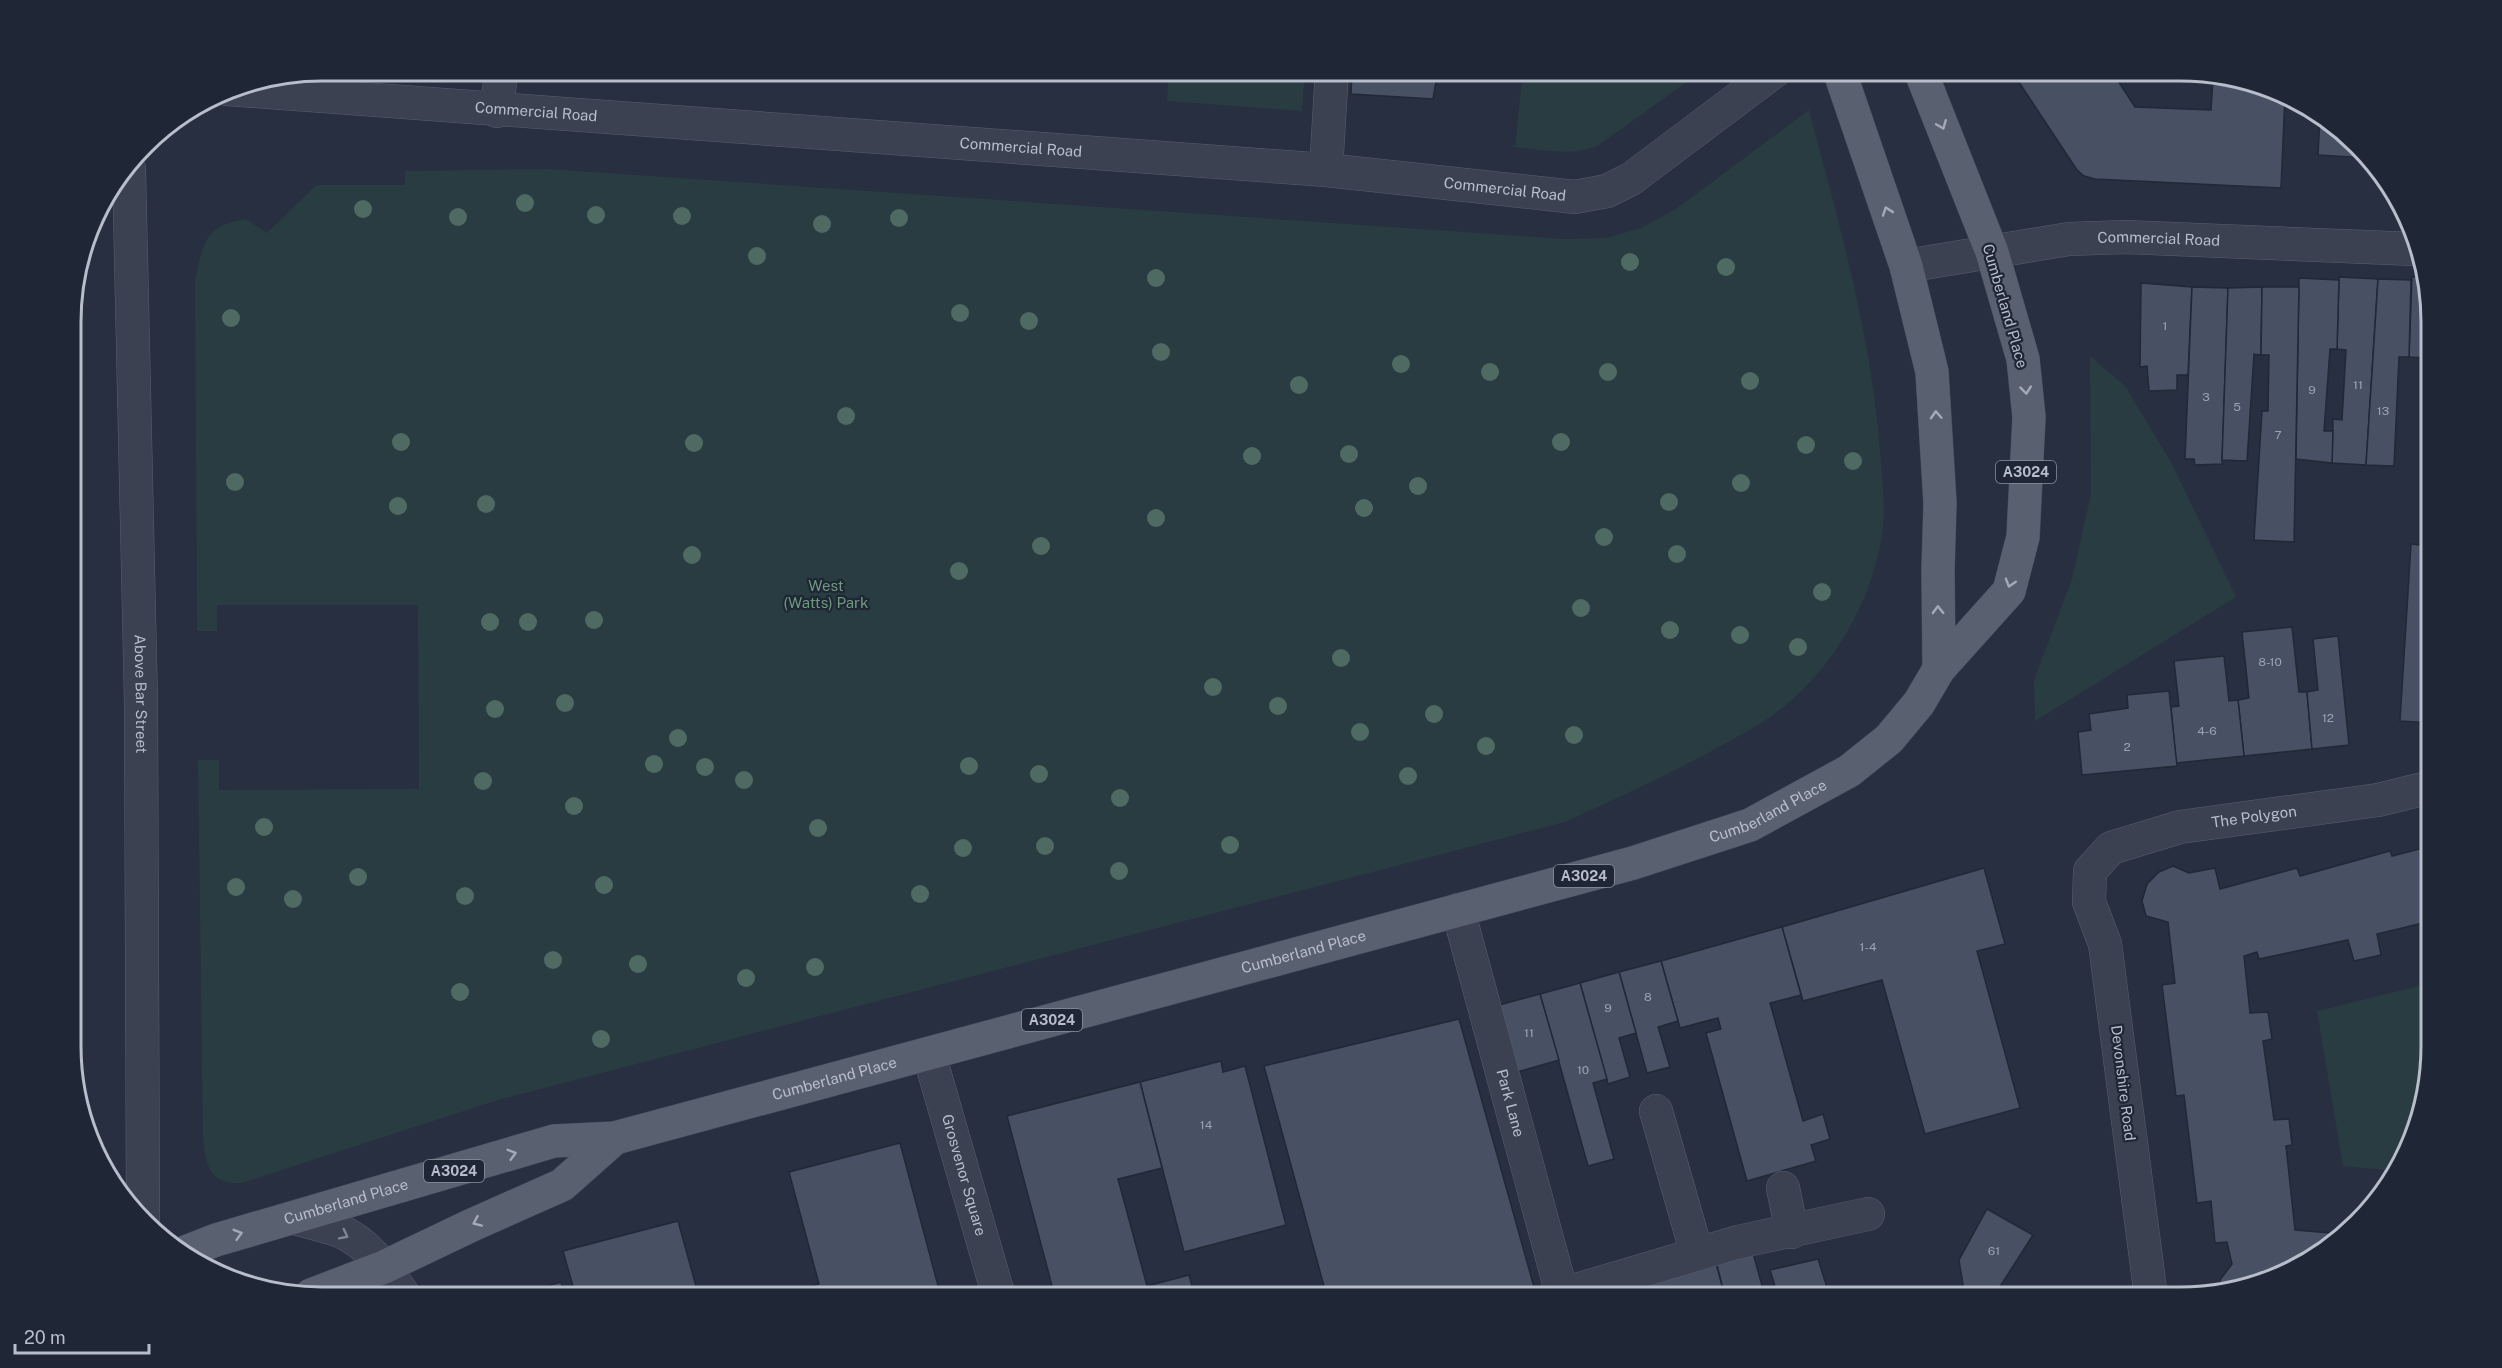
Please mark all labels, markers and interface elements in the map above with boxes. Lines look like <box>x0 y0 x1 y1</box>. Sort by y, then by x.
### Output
street label: Commercial Road <box>474 98 598 124</box>
one-way arrow <box>1935 118 1947 129</box>
street label: Commercial Road <box>959 134 1083 160</box>
street label: Commercial Road <box>1443 174 1567 204</box>
one-way arrow <box>1881 206 1894 216</box>
street label: Commercial Road <box>2097 228 2220 249</box>
street label: Cumberland Place <box>1980 242 2031 370</box>
house number: 1 <box>2163 319 2167 333</box>
house number: 11 <box>2353 378 2363 392</box>
house number: 9 <box>2308 383 2316 397</box>
one-way arrow <box>2019 385 2032 394</box>
house number: 3 <box>2202 390 2210 404</box>
house number: 5 <box>2233 400 2241 414</box>
house number: 13 <box>2377 404 2389 418</box>
one-way arrow <box>1929 411 1942 420</box>
house number: 7 <box>2274 428 2282 442</box>
road number: A3024 <box>1996 461 2056 483</box>
park label: West (Watts) Park <box>784 577 868 611</box>
one-way arrow <box>2005 577 2017 588</box>
one-way arrow <box>1932 606 1944 615</box>
street label: Above Bar Street <box>131 634 150 754</box>
house number: 8-10 <box>2258 655 2282 669</box>
house number: 12 <box>2322 711 2334 725</box>
house number: 4-6 <box>2197 724 2217 738</box>
house number: 2 <box>2123 740 2131 754</box>
street label: Cumberland Place <box>1707 776 1829 846</box>
street label: The Polygon <box>2210 802 2298 831</box>
road number: A3024 <box>1554 865 1614 887</box>
street label: Cumberland Place <box>1239 927 1368 976</box>
house number: 1-4 <box>1860 940 1877 954</box>
house number: 8 <box>1644 990 1652 1004</box>
house number: 9 <box>1604 1001 1612 1015</box>
road number: A3024 <box>1022 1009 1082 1031</box>
street label: Devonshire Road <box>2108 1024 2139 1142</box>
house number: 11 <box>1524 1026 1534 1040</box>
street label: Cumberland Place <box>770 1053 898 1103</box>
house number: 10 <box>1577 1063 1589 1077</box>
street label: Park Lane <box>1493 1067 1528 1139</box>
street label: Grosvenor Square <box>939 1112 990 1238</box>
house number: 14 <box>1200 1118 1213 1132</box>
one-way arrow <box>506 1149 516 1161</box>
road number: A3024 <box>424 1160 484 1182</box>
street label: Cumberland Place <box>282 1175 410 1228</box>
one-way arrow <box>473 1215 484 1227</box>
one-way arrow <box>338 1227 349 1239</box>
one-way arrow <box>232 1229 243 1241</box>
house number: 61 <box>1988 1244 2000 1258</box>
scale bar <box>15 1317 148 1355</box>
text: 20 m <box>24 1327 66 1348</box>

